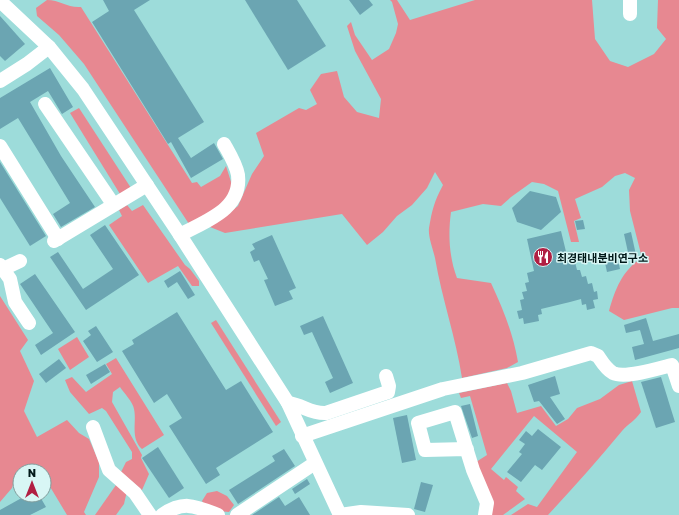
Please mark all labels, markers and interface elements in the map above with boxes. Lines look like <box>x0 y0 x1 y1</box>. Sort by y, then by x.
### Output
restaurant icon: 최경태내분비연구소 <box>532 246 554 268</box>
place label: 최경태내분비연구소 <box>557 251 648 264</box>
north arrow <box>12 463 52 503</box>
text: N <box>28 466 36 479</box>

